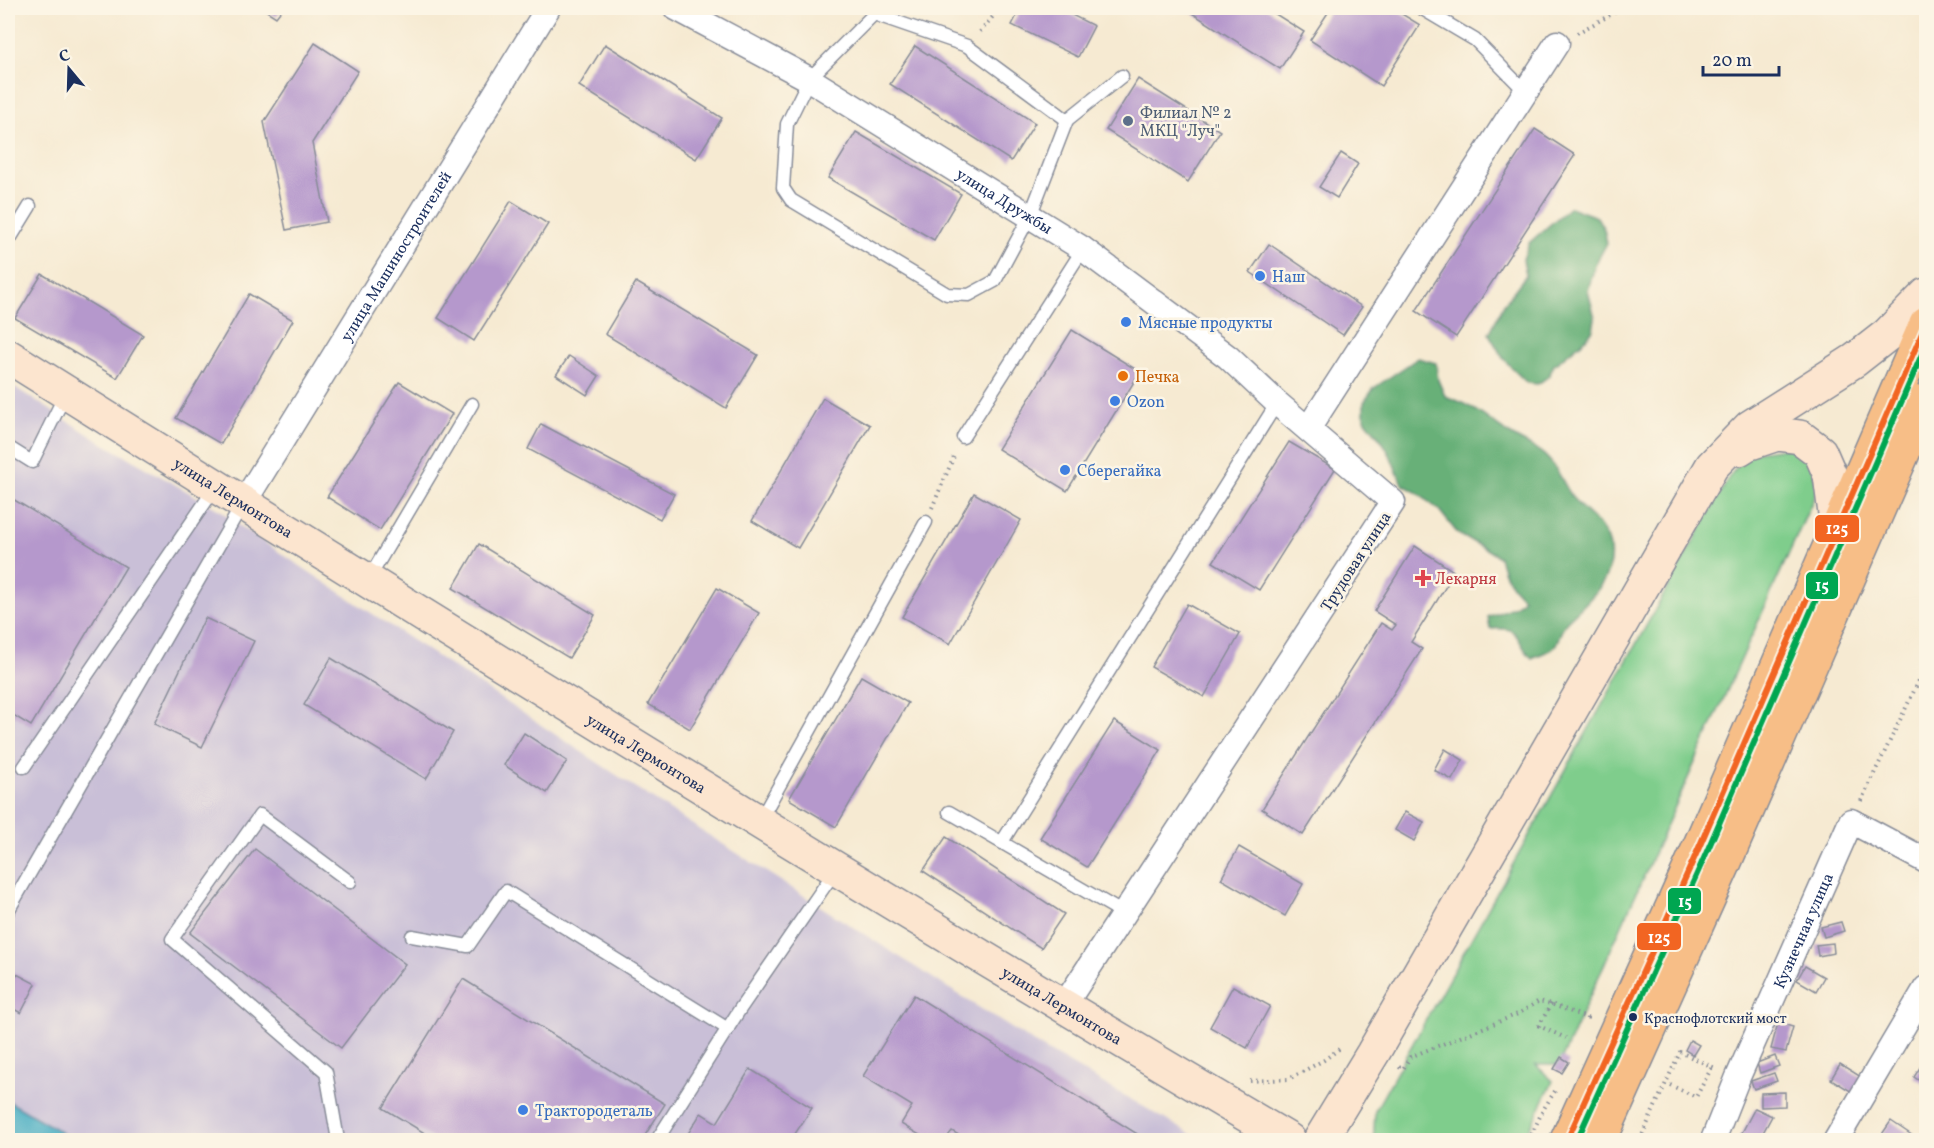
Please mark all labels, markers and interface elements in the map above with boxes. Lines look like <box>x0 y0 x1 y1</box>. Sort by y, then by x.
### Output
north arrow <box>39 39 99 99</box>
scale bar <box>1703 39 1780 77</box>
text: С <box>56 45 73 69</box>
text: 20 m <box>1712 49 1752 74</box>
place label: Филиал № 2 МКЦ "Луч" <box>1140 103 1231 143</box>
marker: Филиал № 2 МКЦ "Луч" <box>1121 114 1135 128</box>
street label: улица Дружбы <box>951 164 1056 240</box>
street label: улица Машиностроителей <box>336 168 458 347</box>
place label: Наш <box>1272 267 1305 289</box>
marker: Наш <box>1253 269 1267 283</box>
place label: Мясные продукты <box>1138 313 1273 335</box>
marker: Мясные продукты <box>1119 315 1133 329</box>
place label: Печка <box>1135 367 1180 389</box>
marker: Печка <box>1116 369 1130 383</box>
place label: Ozon <box>1127 392 1165 414</box>
marker: Ozon <box>1108 394 1122 408</box>
street label: улица Лермонтова <box>169 453 296 544</box>
place label: Сберегайка <box>1077 461 1161 483</box>
marker: Сберегайка <box>1058 463 1072 477</box>
street label: Трудовая улица <box>1316 508 1397 616</box>
line badge: 125 <box>1814 514 1860 543</box>
text: 125 <box>1826 519 1849 541</box>
place label: Лекарня <box>1435 569 1497 591</box>
marker: Лекарня <box>1416 571 1430 585</box>
line badge: 15 <box>1805 571 1839 600</box>
text: 15 <box>1815 576 1829 598</box>
street label: улица Лермонтова <box>582 709 710 800</box>
street label: Кузнечная улица <box>1769 870 1840 993</box>
line badge: 15 <box>1667 887 1702 915</box>
text: 15 <box>1678 892 1692 914</box>
line badge: 125 <box>1636 922 1682 951</box>
text: 125 <box>1648 928 1671 950</box>
street label: улица Лермонтова <box>997 962 1126 1051</box>
place label: Краснофлотский мост <box>1644 1010 1787 1029</box>
marker: Краснофлотский мост <box>1627 1011 1639 1023</box>
place label: Трактородеталь <box>535 1101 653 1123</box>
marker: Трактородеталь <box>516 1103 530 1117</box>

